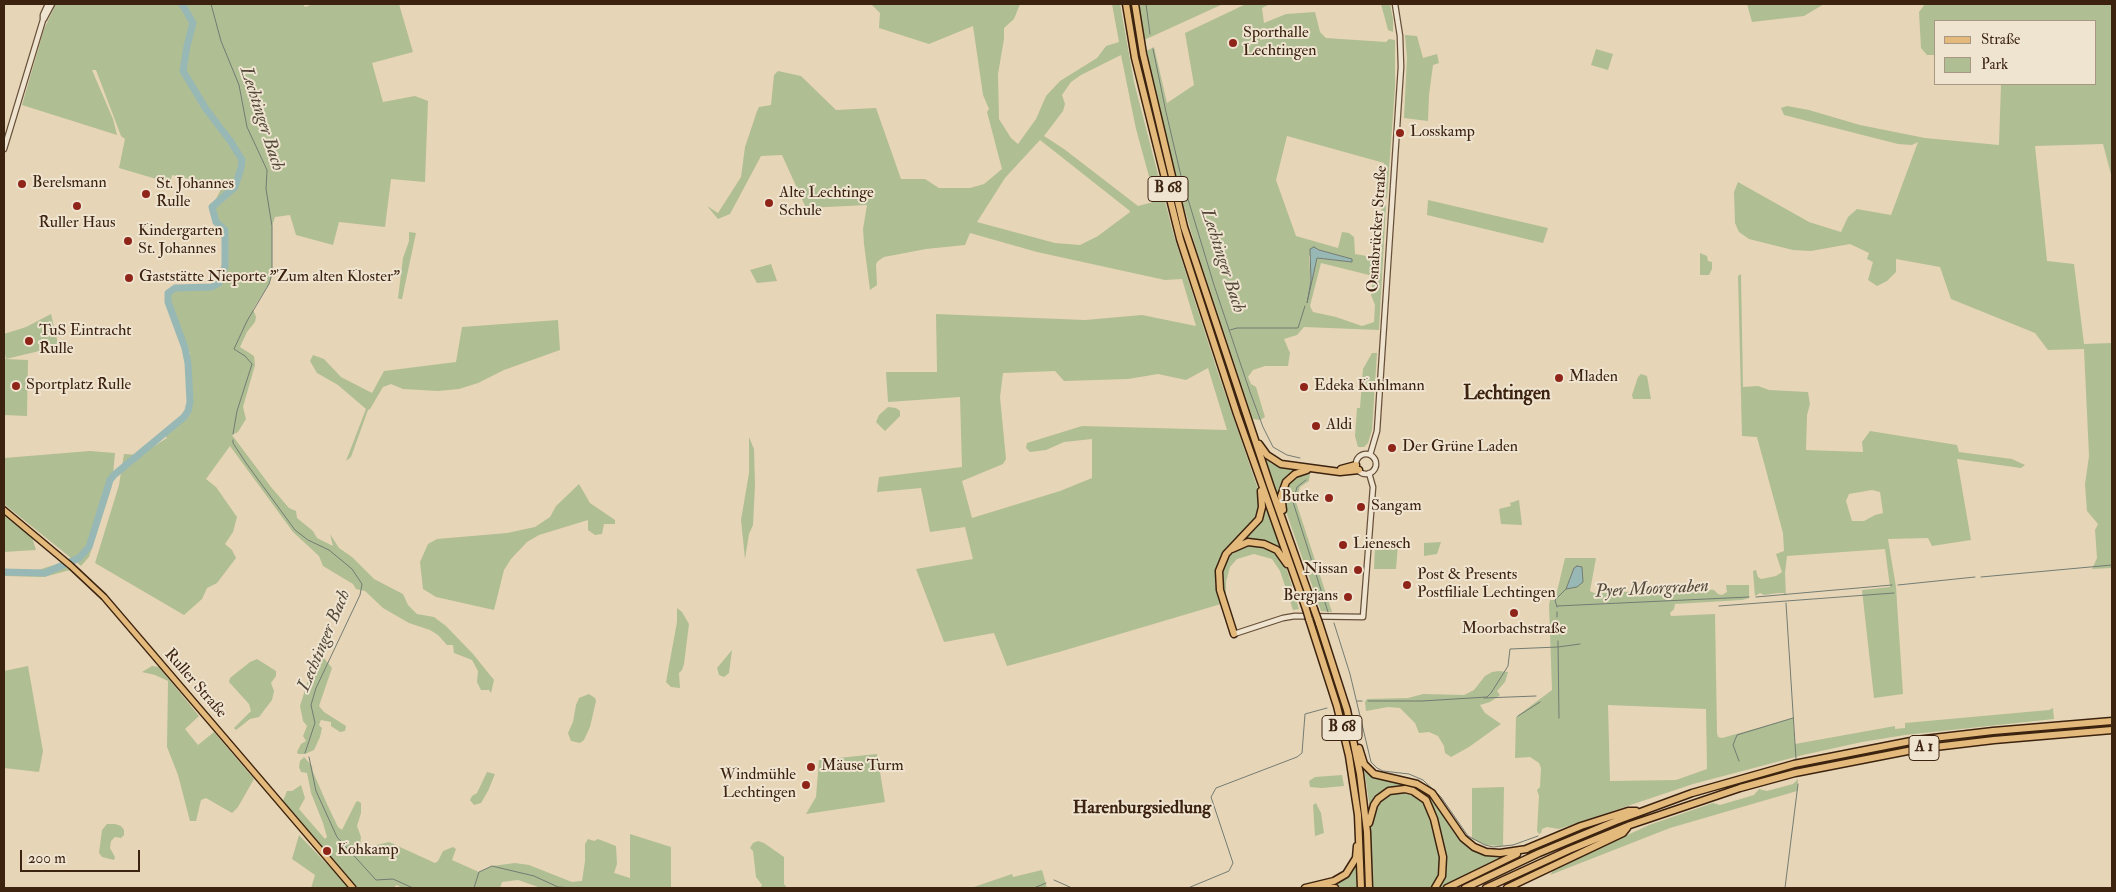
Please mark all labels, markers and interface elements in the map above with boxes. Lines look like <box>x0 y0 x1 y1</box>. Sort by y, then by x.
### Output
legend <box>1934 20 2096 85</box>
place label: Sporthalle Lechtingen <box>1243 24 1317 62</box>
text: Straße <box>1981 30 2020 49</box>
marker: Sporthalle Lechtingen <box>1227 37 1239 49</box>
text: Park <box>1981 55 2008 74</box>
water label: Lechtinger Bach <box>234 64 288 174</box>
place label: Losskamp <box>1410 123 1475 143</box>
marker: Losskamp <box>1394 127 1406 139</box>
street label: Osnabrücker Straße <box>1364 165 1392 293</box>
place label: Berelsmann <box>32 174 107 194</box>
place label: St. Johannes Rulle <box>156 175 234 213</box>
road number: B 68 <box>1148 176 1188 202</box>
marker: Berelsmann <box>16 178 28 190</box>
place label: Alte Lechtinge Schule <box>779 184 874 222</box>
marker: St. Johannes Rulle <box>140 188 152 200</box>
marker: Alte Lechtinge Schule <box>763 197 775 209</box>
marker: Ruller Haus <box>71 200 83 212</box>
water label: Lechtinger Bach <box>1195 206 1249 316</box>
place label: Ruller Haus <box>38 214 116 234</box>
place label: Kindergarten St. Johannes <box>138 222 223 260</box>
marker: Kindergarten St. Johannes <box>122 235 134 247</box>
place label: Gaststätte Nieporte "Zum alten Kloster" <box>139 268 400 288</box>
marker: Gaststätte Nieporte "Zum alten Kloster" <box>123 272 135 284</box>
place label: TuS Eintracht Rulle <box>39 322 131 360</box>
marker: TuS Eintracht Rulle <box>23 335 35 347</box>
place label: Mladen <box>1569 368 1618 388</box>
marker: Mladen <box>1553 372 1565 384</box>
place label: Sportplatz Rulle <box>26 376 131 396</box>
place label: Edeka Kuhlmann <box>1314 377 1425 397</box>
marker: Sportplatz Rulle <box>10 380 22 392</box>
marker: Edeka Kuhlmann <box>1298 381 1310 393</box>
district label: Lechtingen <box>1463 384 1551 406</box>
place label: Aldi <box>1326 416 1352 436</box>
marker: Aldi <box>1310 420 1322 432</box>
place label: Der Grüne Laden <box>1402 438 1518 458</box>
marker: Der Grüne Laden <box>1386 442 1398 454</box>
place label: Butke <box>1281 488 1319 508</box>
marker: Butke <box>1323 492 1335 504</box>
place label: Sangam <box>1371 497 1422 517</box>
marker: Sangam <box>1355 501 1367 513</box>
place label: Lienesch <box>1353 535 1411 555</box>
marker: Lienesch <box>1337 539 1349 551</box>
place label: Nissan <box>1304 560 1348 580</box>
marker: Nissan <box>1352 564 1364 576</box>
place label: Post & Presents Postfiliale Lechtingen <box>1417 566 1556 604</box>
water label: Pyer Moorgraben <box>1595 576 1709 604</box>
marker: Post & Presents Postfiliale Lechtingen <box>1401 579 1413 591</box>
water label: Lechtinger Bach <box>294 587 356 695</box>
place label: Bergjans <box>1283 587 1338 607</box>
marker: Bergjans <box>1342 591 1354 603</box>
marker: Moorbachstraße <box>1508 607 1520 619</box>
place label: Moorbachstraße <box>1462 620 1566 640</box>
street label: Ruller Straße <box>160 645 230 723</box>
road number: B 68 <box>1322 716 1362 740</box>
road number: A 1 <box>1909 736 1939 760</box>
place label: Mäuse Turm <box>821 757 904 777</box>
marker: Mäuse Turm <box>805 761 817 773</box>
place label: Windmühle Lechtingen <box>720 766 796 804</box>
marker: Windmühle Lechtingen <box>800 779 812 791</box>
district label: Harenburgsiedlung <box>1073 798 1211 820</box>
scale bar <box>22 840 142 872</box>
place label: Kohkamp <box>337 841 398 861</box>
marker: Kohkamp <box>321 845 333 857</box>
text: 200 m <box>28 849 66 868</box>

